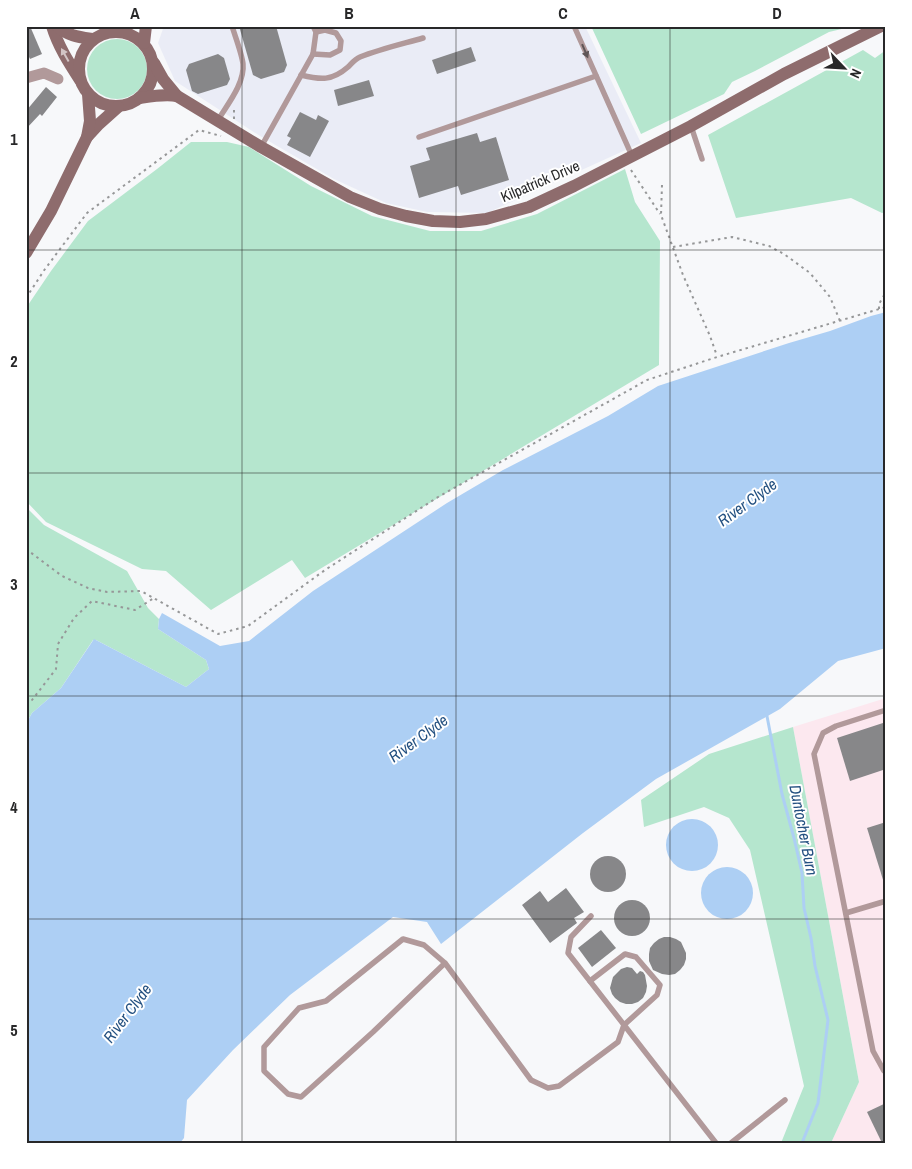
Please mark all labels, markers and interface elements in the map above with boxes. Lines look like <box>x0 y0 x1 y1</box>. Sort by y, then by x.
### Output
text: A <box>130 2 140 24</box>
text: B <box>344 2 354 24</box>
text: C <box>558 2 568 24</box>
text: D <box>772 2 782 24</box>
north arrow <box>820 42 870 92</box>
one-way arrow <box>581 44 589 58</box>
one-way arrow <box>61 48 69 62</box>
text: N <box>846 66 866 81</box>
text: 1 <box>10 128 18 150</box>
street label: Kilpatrick Drive <box>497 155 583 207</box>
text: 2 <box>10 350 18 372</box>
water label: River Clyde <box>713 473 781 531</box>
text: 3 <box>10 573 18 595</box>
water label: River Clyde <box>384 709 452 767</box>
water label: Duntocher Burn <box>784 783 824 877</box>
text: 4 <box>10 796 18 818</box>
water label: River Clyde <box>98 979 156 1047</box>
text: 5 <box>10 1019 18 1041</box>

